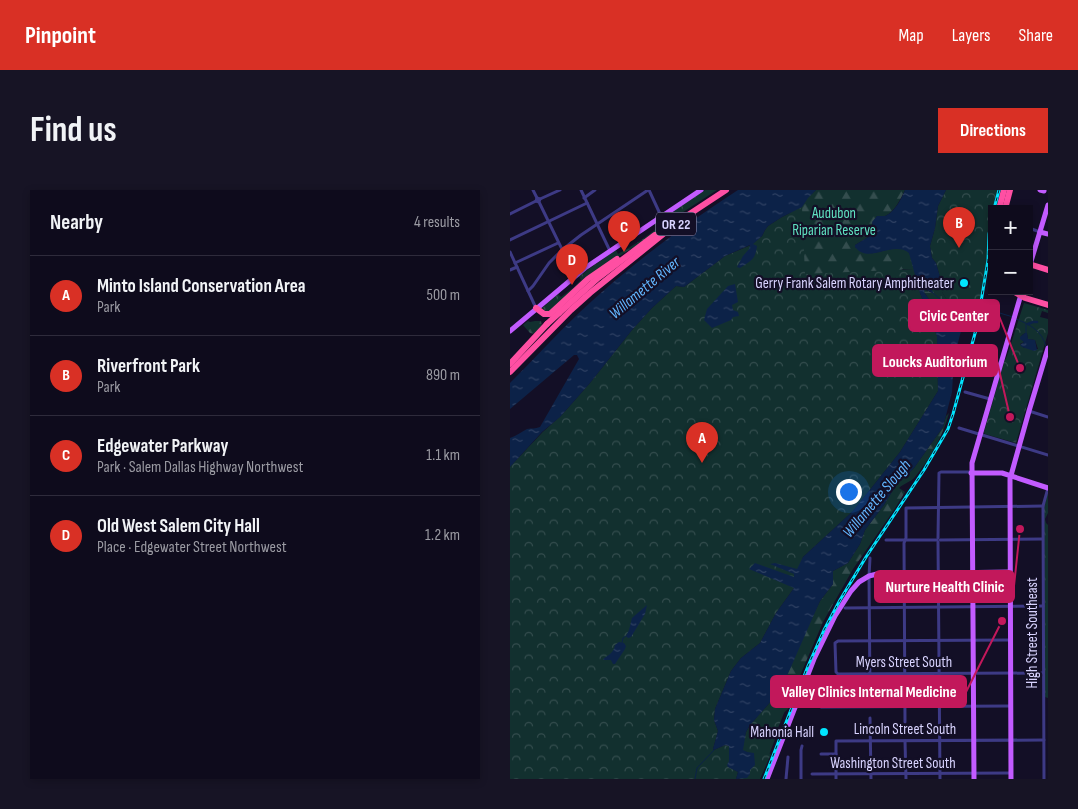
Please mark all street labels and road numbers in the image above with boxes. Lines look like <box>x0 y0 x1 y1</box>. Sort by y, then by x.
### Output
road number: OR 22 <box>656 212 696 236</box>
street label: High Street Southeast <box>1023 577 1042 688</box>
street label: Myers Street South <box>856 653 952 672</box>
street label: Lincoln Street South <box>854 720 956 739</box>
street label: Washington Street South <box>830 754 956 773</box>

